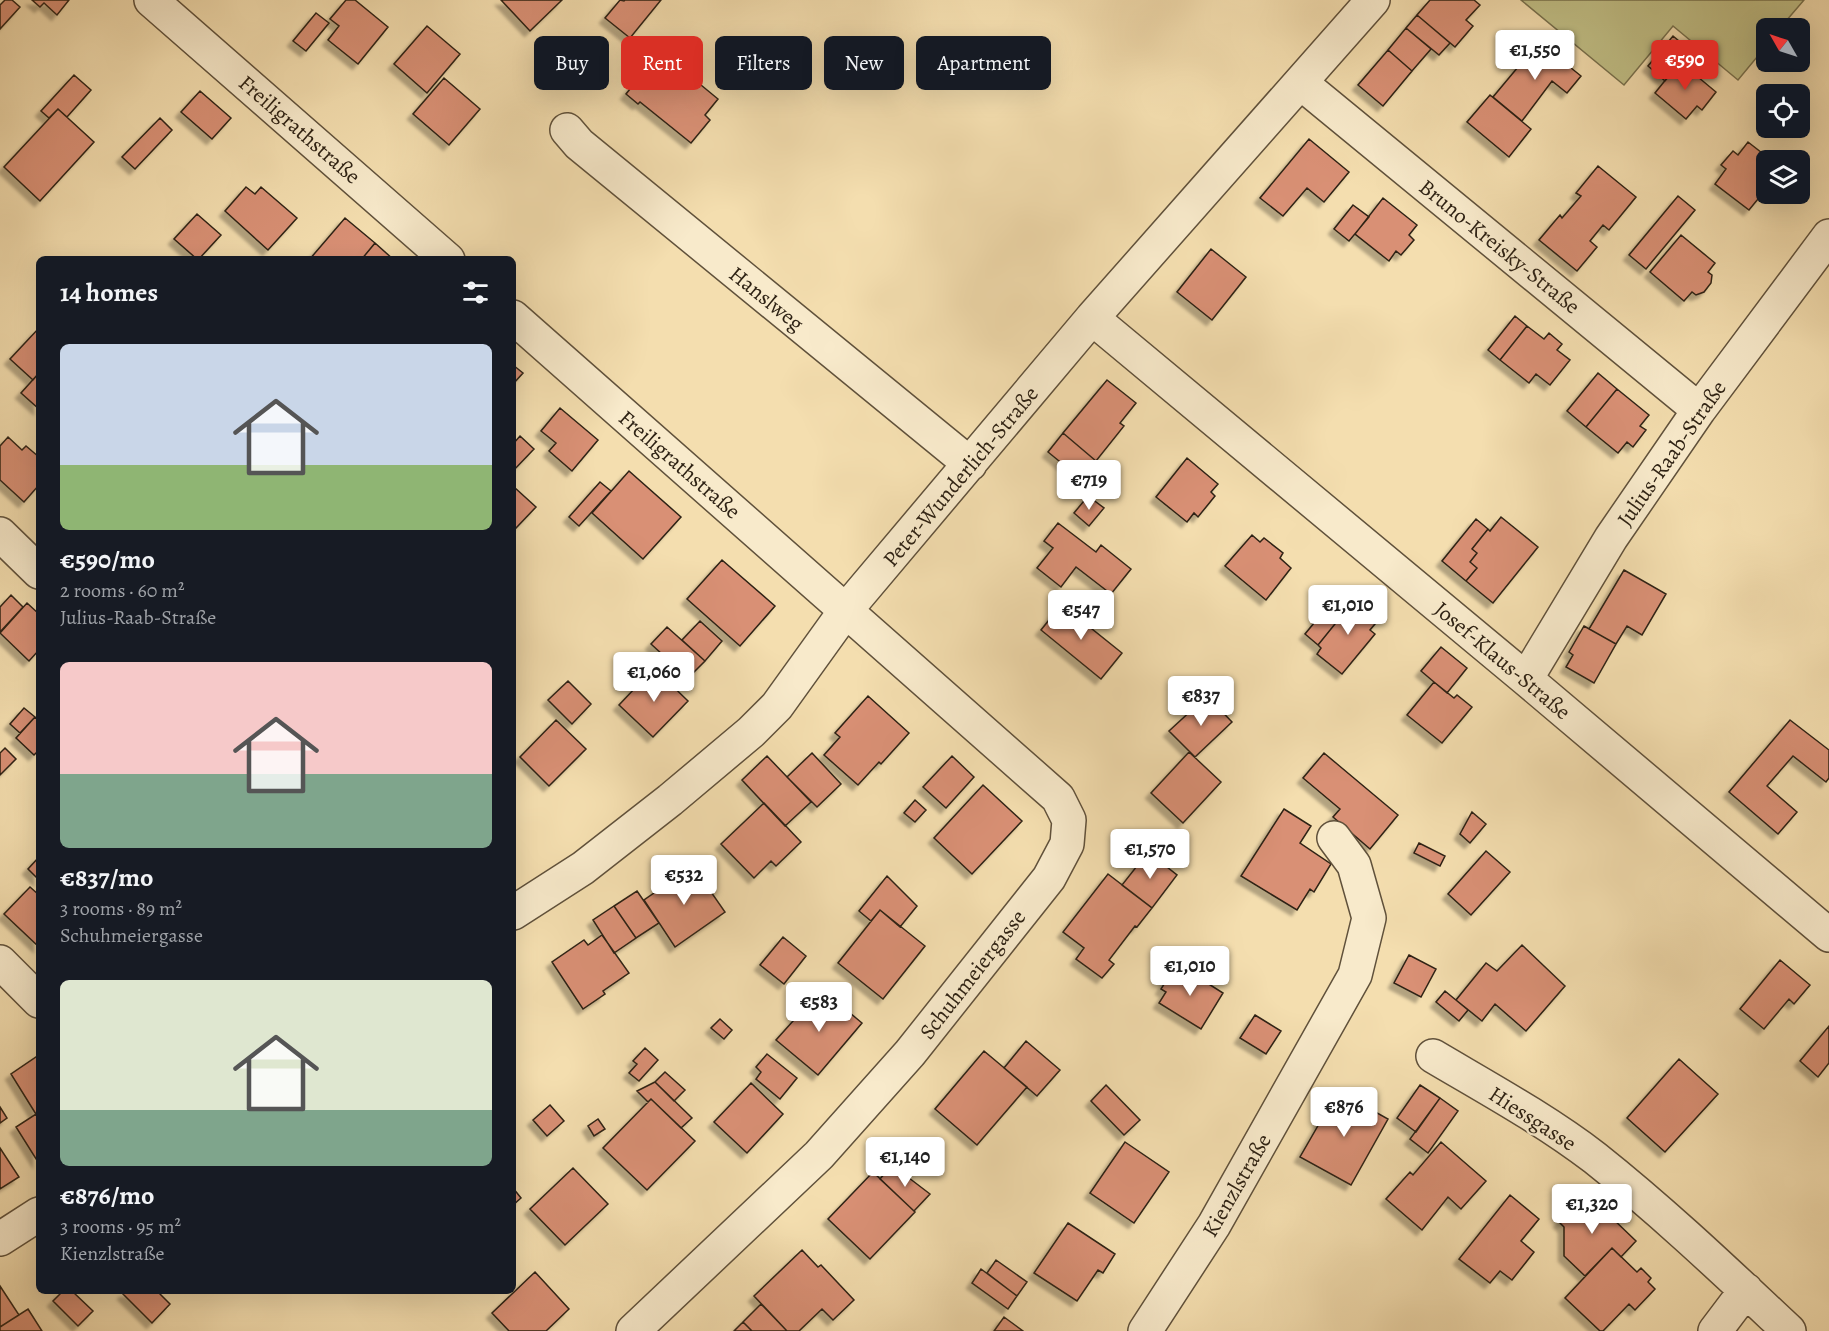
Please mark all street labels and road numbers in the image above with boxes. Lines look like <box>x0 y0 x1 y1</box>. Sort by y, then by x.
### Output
street label: Freiligrathstraße <box>232 68 367 191</box>
street label: Bruno-Kreisky-Straße <box>1412 172 1586 321</box>
street label: Hanslweg <box>723 259 810 338</box>
street label: Julius-Raab-Straße <box>1610 375 1733 533</box>
street label: Peter-Wunderlich-Straße <box>876 380 1045 573</box>
street label: Freiligrathstraße <box>612 403 747 526</box>
street label: Josef-Klaus-Straße <box>1428 595 1577 727</box>
street label: Schuhmeiergasse <box>913 903 1033 1046</box>
street label: Hiessgasse <box>1483 1079 1582 1158</box>
street label: Kienzlstraße <box>1195 1128 1279 1243</box>

